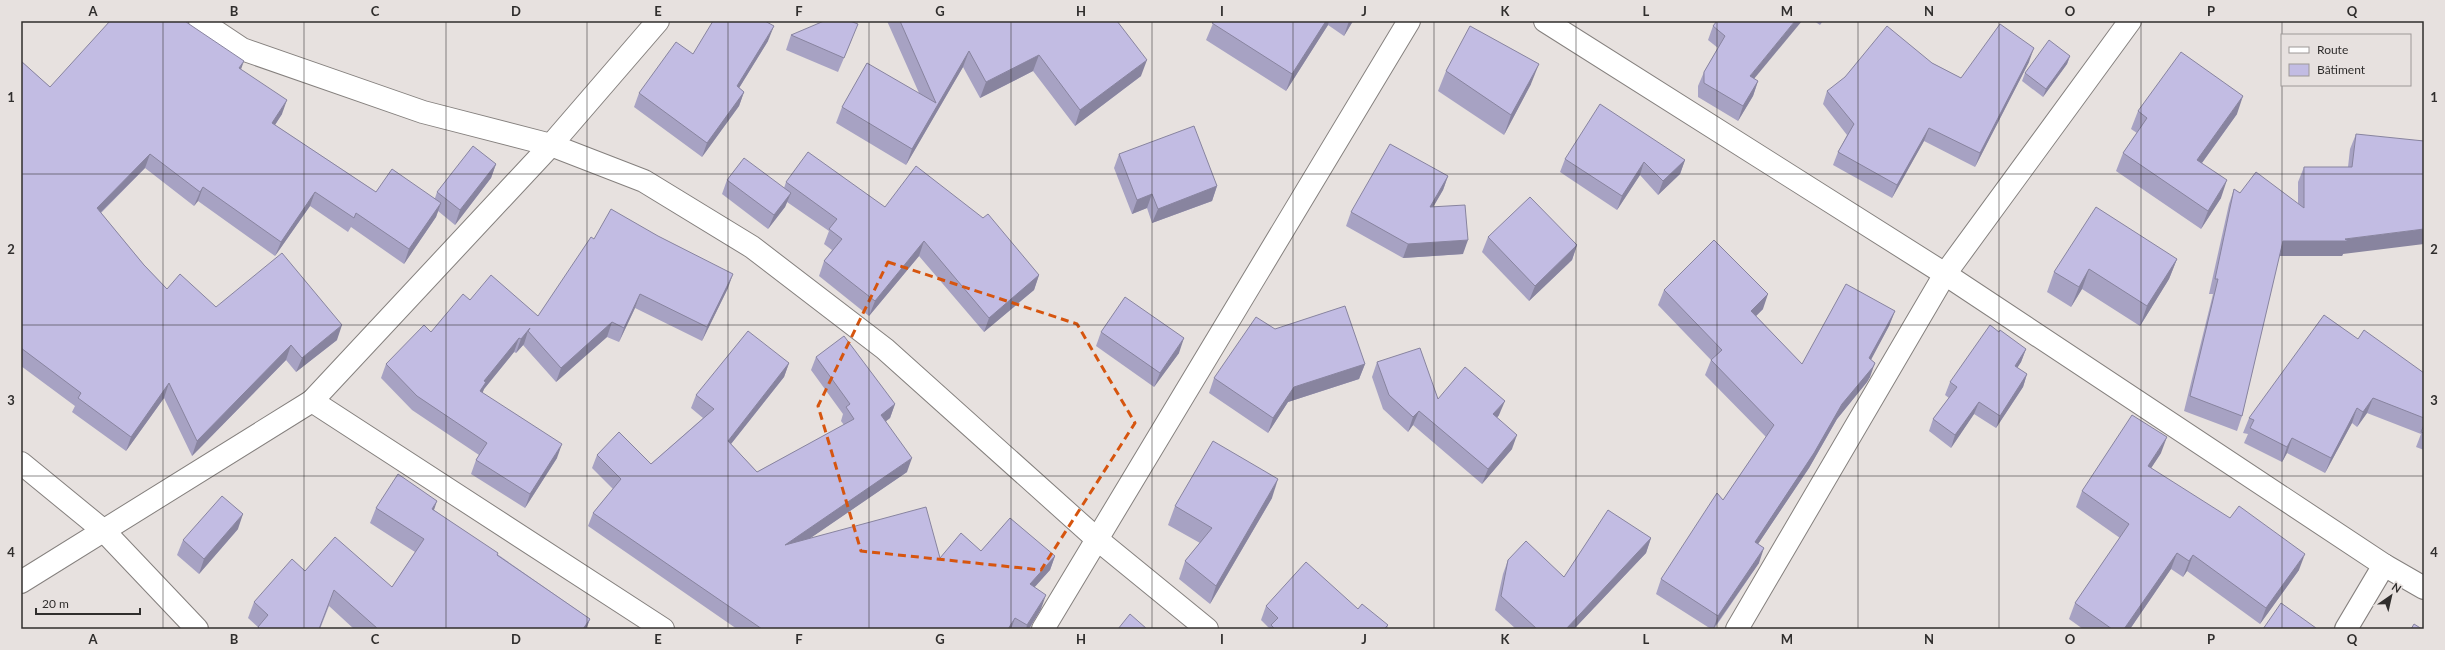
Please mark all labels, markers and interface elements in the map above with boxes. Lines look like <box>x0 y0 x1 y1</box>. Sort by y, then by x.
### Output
text: A <box>87 3 98 19</box>
text: B <box>230 3 239 19</box>
text: C <box>371 3 380 19</box>
text: D <box>511 3 521 19</box>
text: E <box>654 3 662 19</box>
text: F <box>795 3 803 19</box>
text: G <box>935 3 945 19</box>
text: H <box>1076 3 1086 19</box>
text: I <box>1220 3 1224 19</box>
text: J <box>1361 3 1367 19</box>
text: K <box>1501 3 1511 19</box>
text: L <box>1643 3 1650 19</box>
text: M <box>1781 3 1793 19</box>
text: N <box>1924 3 1934 19</box>
text: O <box>2065 3 2076 19</box>
text: P <box>2207 3 2215 19</box>
text: Q <box>2347 3 2358 19</box>
legend <box>2281 34 2411 86</box>
text: Route <box>2317 42 2348 57</box>
text: Bâtiment <box>2317 62 2366 77</box>
text: 1 <box>7 89 15 105</box>
text: 1 <box>2430 89 2438 105</box>
text: 2 <box>7 241 15 257</box>
text: 2 <box>2430 241 2438 257</box>
text: 3 <box>7 392 15 408</box>
text: 3 <box>2430 392 2438 408</box>
text: 4 <box>7 544 15 560</box>
text: 4 <box>2430 544 2438 560</box>
north arrow <box>2371 576 2411 616</box>
text: N <box>2390 580 2404 595</box>
scale bar <box>36 590 140 616</box>
text: 20 m <box>42 596 69 611</box>
text: A <box>87 631 98 647</box>
text: B <box>230 631 239 647</box>
text: C <box>371 631 380 647</box>
text: D <box>511 631 521 647</box>
text: E <box>654 631 662 647</box>
text: F <box>795 631 803 647</box>
text: G <box>935 631 945 647</box>
text: H <box>1076 631 1086 647</box>
text: I <box>1220 631 1224 647</box>
text: J <box>1361 631 1367 647</box>
text: K <box>1501 631 1511 647</box>
text: L <box>1643 631 1650 647</box>
text: M <box>1781 631 1793 647</box>
text: N <box>1924 631 1934 647</box>
text: O <box>2065 631 2076 647</box>
text: P <box>2207 631 2215 647</box>
text: Q <box>2347 631 2358 647</box>

